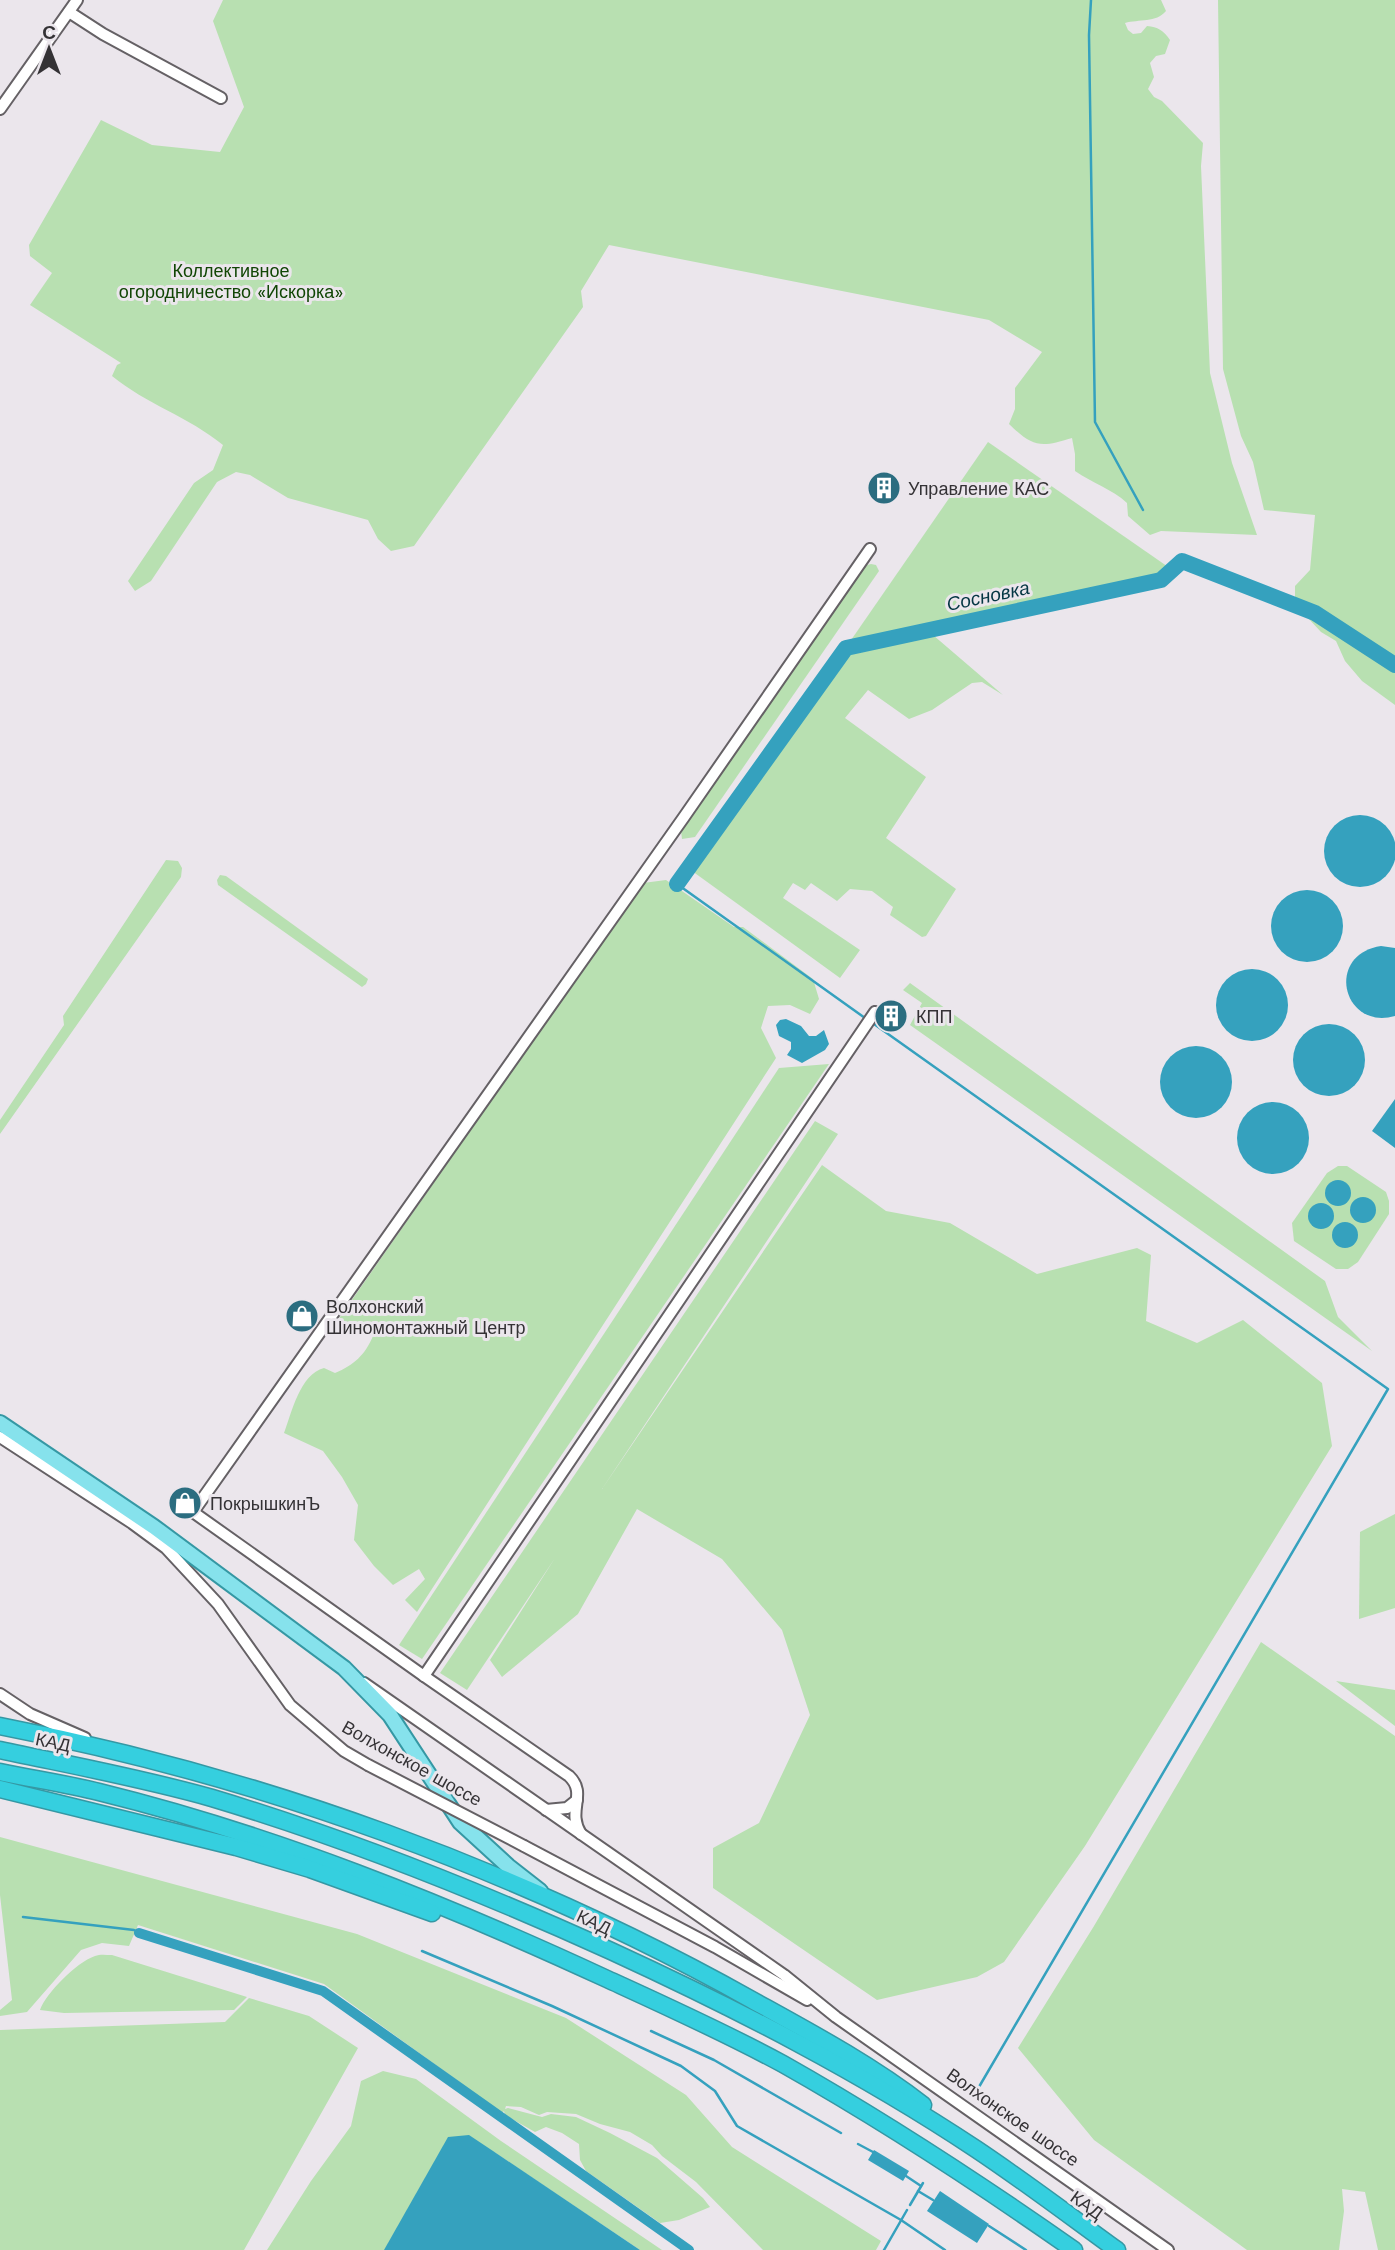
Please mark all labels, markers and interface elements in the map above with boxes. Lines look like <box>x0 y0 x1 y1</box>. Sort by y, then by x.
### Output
north arrow <box>14 14 84 84</box>
text: С <box>42 21 56 44</box>
park label: Коллективное огородничество «Искорка» <box>119 260 343 302</box>
building icon: Управление КАС <box>865 469 903 507</box>
place label: Управление КАС <box>908 478 1049 499</box>
water label: Сосновка <box>944 576 1032 616</box>
building icon: КПП <box>872 997 910 1035</box>
place label: КПП <box>916 1006 952 1027</box>
place label: Волхонский Шиномонтажный Центр <box>326 1296 526 1338</box>
shop icon: Волхонский Шиномонтажный Центр <box>283 1297 321 1335</box>
shop icon: ПокрышкинЪ <box>166 1484 204 1522</box>
place label: ПокрышкинЪ <box>210 1493 320 1514</box>
street label: Волхонское шоссе <box>338 1716 486 1810</box>
street label: КАД <box>34 1728 72 1756</box>
street label: КАД <box>574 1905 614 1939</box>
street label: Волхонское шоссе <box>943 2063 1083 2171</box>
street label: КАД <box>1067 2186 1107 2224</box>

